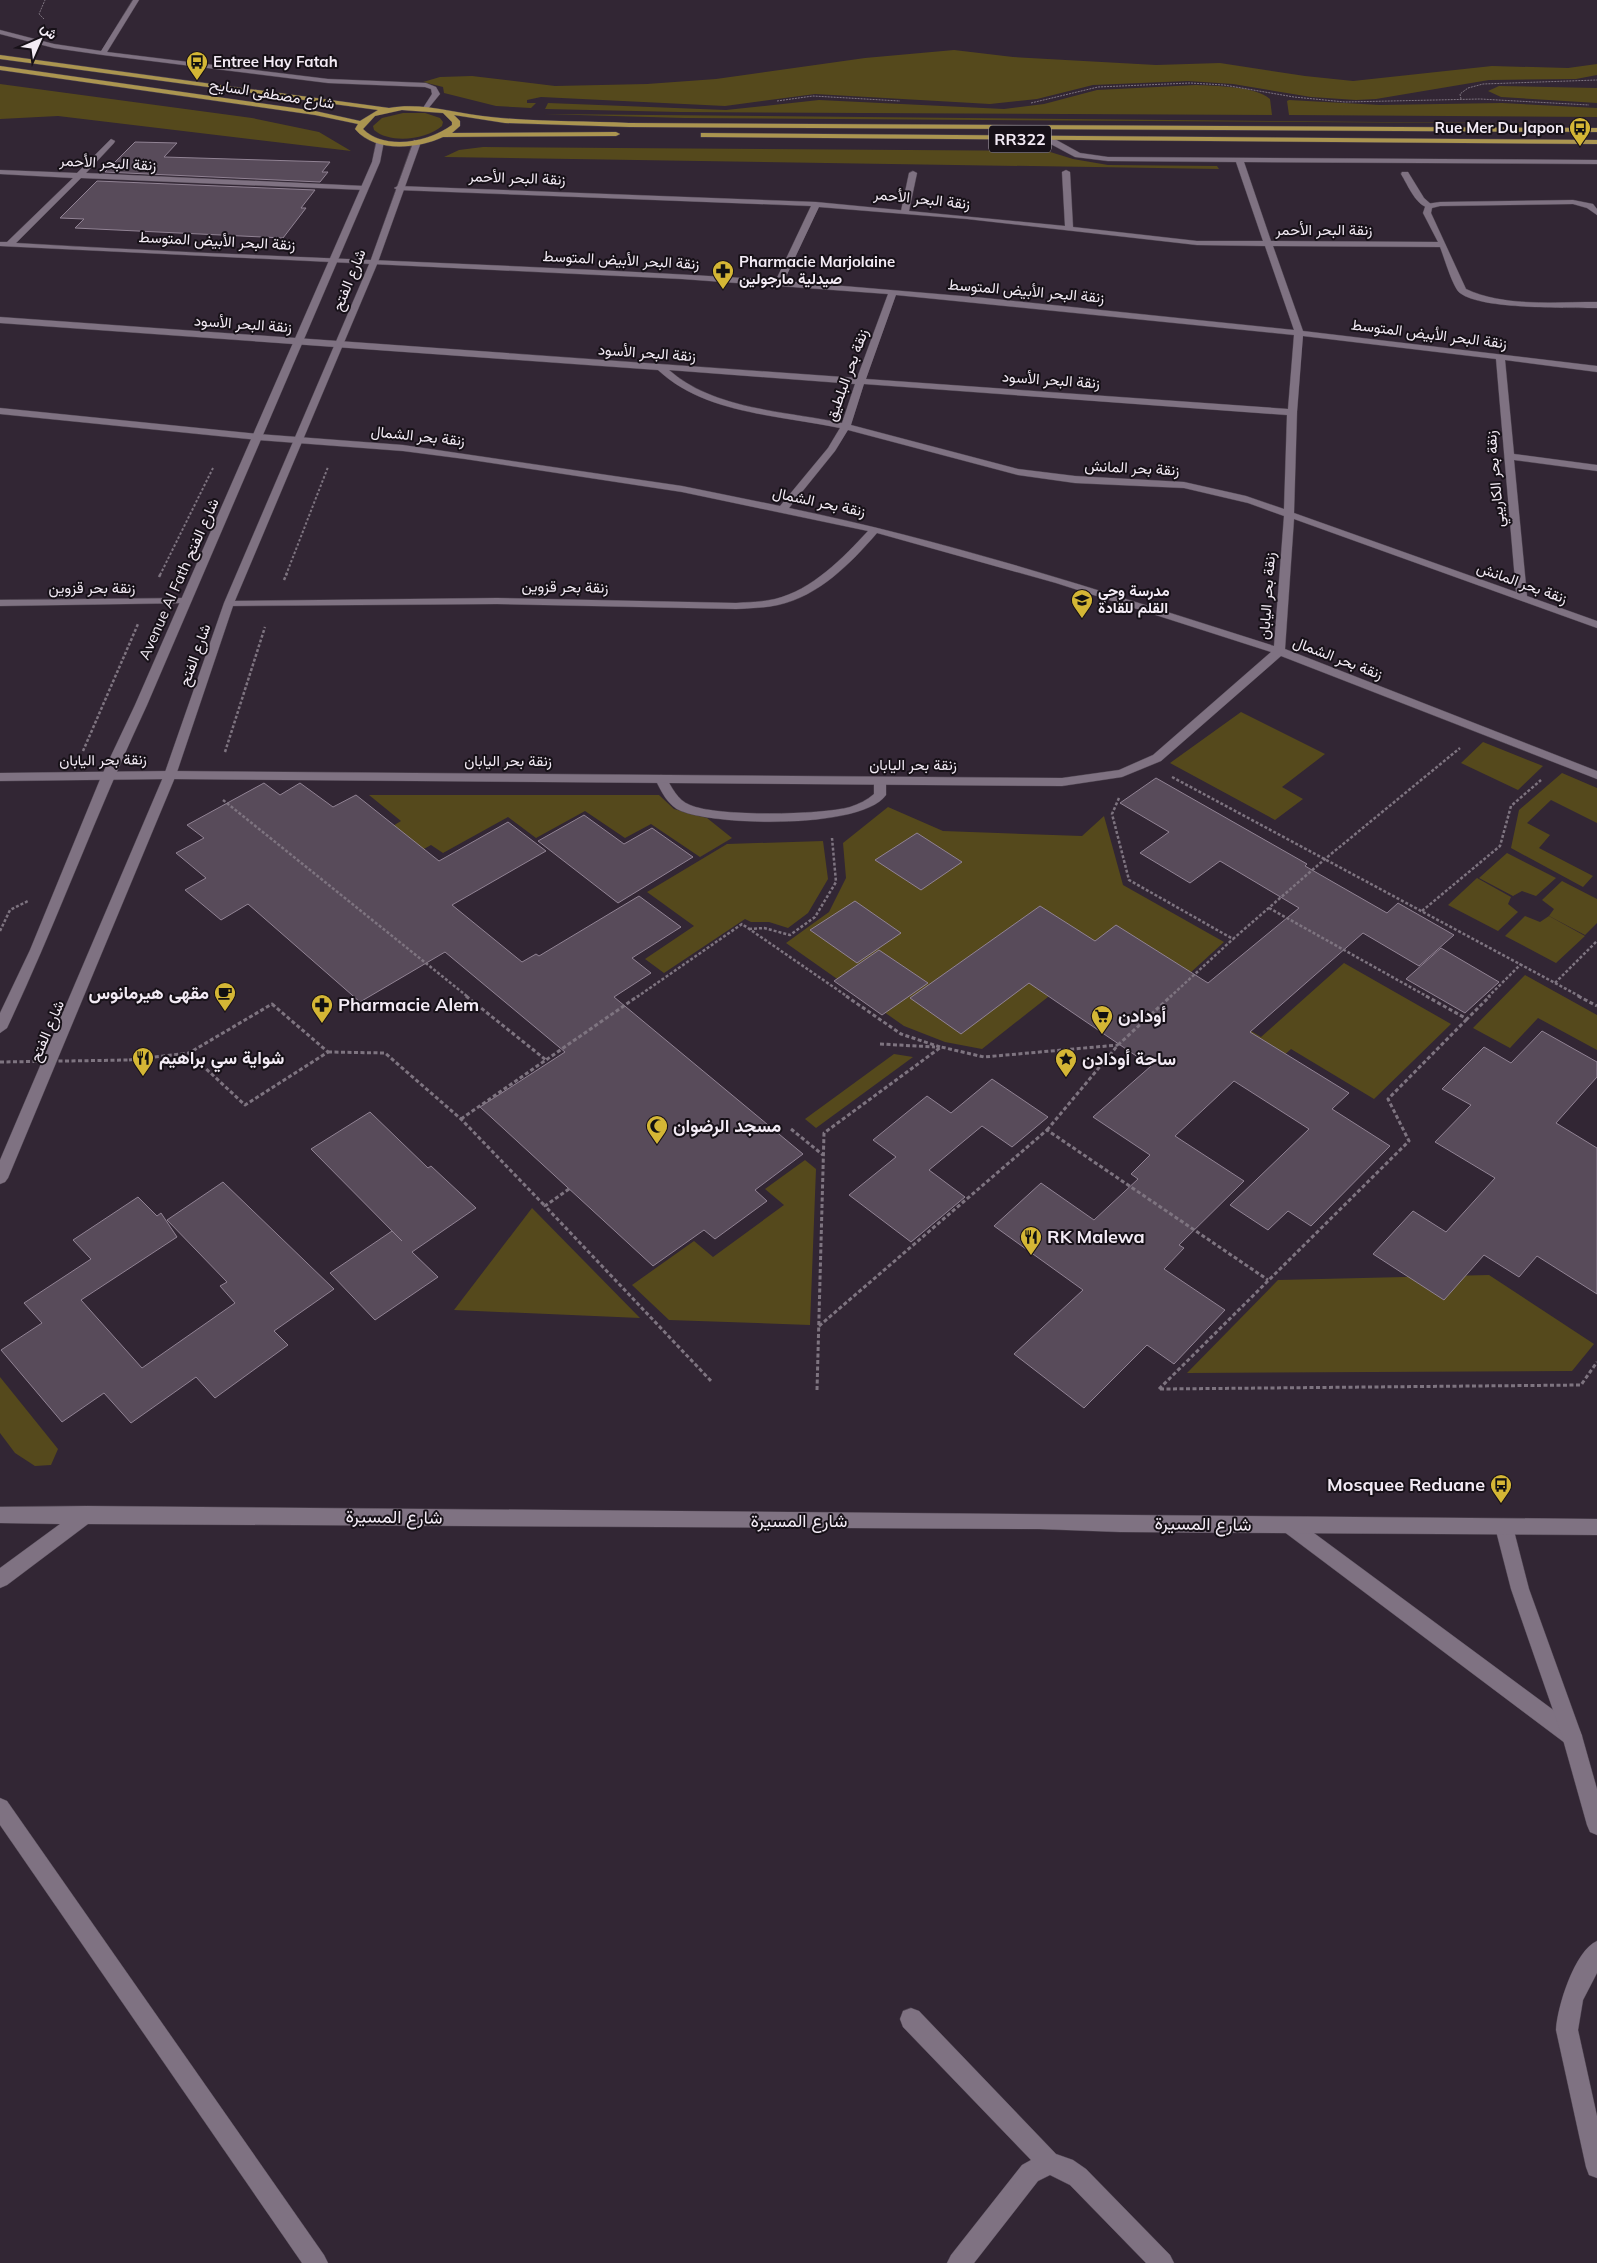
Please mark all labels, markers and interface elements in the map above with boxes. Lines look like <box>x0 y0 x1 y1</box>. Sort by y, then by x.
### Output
north arrow <box>15 15 65 65</box>
text: ش <box>37 18 62 43</box>
bus stop icon: Entree Hay Fatah <box>185 50 209 81</box>
place label: Entree Hay Fatah <box>213 52 338 71</box>
street label: شارع مصطفى السايح <box>208 74 336 115</box>
bus stop icon: Rue Mer Du Japon <box>1568 116 1592 147</box>
place label: Rue Mer Du Japon <box>1434 118 1564 137</box>
road number: RR322 <box>989 126 1051 152</box>
street label: زنقة البحر الأحمر <box>58 150 157 175</box>
street label: زنقة البحر الأحمر <box>467 166 566 189</box>
street label: زنقة البحر الأحمر <box>872 184 971 213</box>
street label: زنقة البحر الأحمر <box>1275 220 1372 239</box>
street label: زنقة البحر الأبيض المتوسط <box>138 227 296 255</box>
street label: شارع الفتح <box>328 246 371 314</box>
street label: زنقة البحر الأبيض المتوسط <box>542 246 700 274</box>
place label: Pharmacie Marjolaine صيدلية مارجولين <box>739 252 895 288</box>
pharmacy icon: Pharmacie Marjolaine صيدلية مارجولين <box>711 259 735 290</box>
street label: زنقة البحر الأبيض المتوسط <box>947 274 1105 308</box>
street label: زنقة البحر الأسود <box>193 311 293 336</box>
street label: زنقة البحر الأبيض المتوسط <box>1350 315 1508 353</box>
street label: زنقة بحر البلطيق <box>821 326 873 424</box>
street label: زنقة البحر الأسود <box>597 340 697 365</box>
street label: زنقة البحر الأسود <box>1001 367 1101 392</box>
street label: زنقة بحر الشمال <box>370 421 466 450</box>
street label: زنقة بحر الكاريبي <box>1481 429 1512 528</box>
street label: زنقة بحر المانش <box>1084 456 1180 480</box>
street label: زنقة بحر الشمال <box>771 482 867 521</box>
street label: Avenue Al Fath شارع الفتح <box>135 495 223 663</box>
street label: زنقة بحر اليابان <box>1254 552 1279 640</box>
street label: زنقة بحر المانش <box>1474 557 1570 609</box>
street label: زنقة بحر قزوين <box>521 576 609 598</box>
street label: زنقة بحر قزوين <box>49 578 136 598</box>
place label: مدرسة وحي القلم للقادة <box>1098 581 1170 618</box>
school or university icon: مدرسة وحي القلم للقادة <box>1070 588 1094 619</box>
street label: شارع الفتح <box>175 621 215 689</box>
street label: زنقة بحر الشمال <box>1291 632 1386 683</box>
street label: زنقة بحر اليابان <box>59 749 147 770</box>
street label: زنقة بحر اليابان <box>464 751 552 770</box>
street label: زنقة بحر اليابان <box>869 755 957 774</box>
place label: مقهى هيرمانوس <box>88 981 209 1004</box>
cafe icon: مقهى هيرمانوس <box>213 981 237 1012</box>
pharmacy icon: Pharmacie Alem <box>310 993 334 1024</box>
place label: Pharmacie Alem <box>338 993 479 1016</box>
street label: شارع الفتح <box>25 997 70 1065</box>
supermarket icon: أودادن <box>1090 1004 1114 1035</box>
place label: أودادن <box>1118 1004 1166 1027</box>
restaurant icon: شواية سي براهيم <box>131 1046 155 1077</box>
place label: شواية سي براهيم <box>159 1046 284 1073</box>
place icon: ساحة أودادن <box>1054 1047 1078 1078</box>
place label: ساحة أودادن <box>1082 1047 1176 1070</box>
mosque icon: مسجد الرضوان <box>645 1114 669 1145</box>
place label: مسجد الرضوان <box>673 1114 782 1137</box>
restaurant icon: RK Malewa <box>1019 1225 1043 1256</box>
place label: RK Malewa <box>1047 1225 1145 1248</box>
place label: Mosquee Reduane <box>1327 1473 1485 1496</box>
bus stop icon: Mosquee Reduane <box>1489 1473 1513 1504</box>
street label: شارع المسيرة <box>345 1504 443 1530</box>
street label: شارع المسيرة <box>751 1509 847 1533</box>
street label: شارع المسيرة <box>1154 1511 1252 1537</box>

